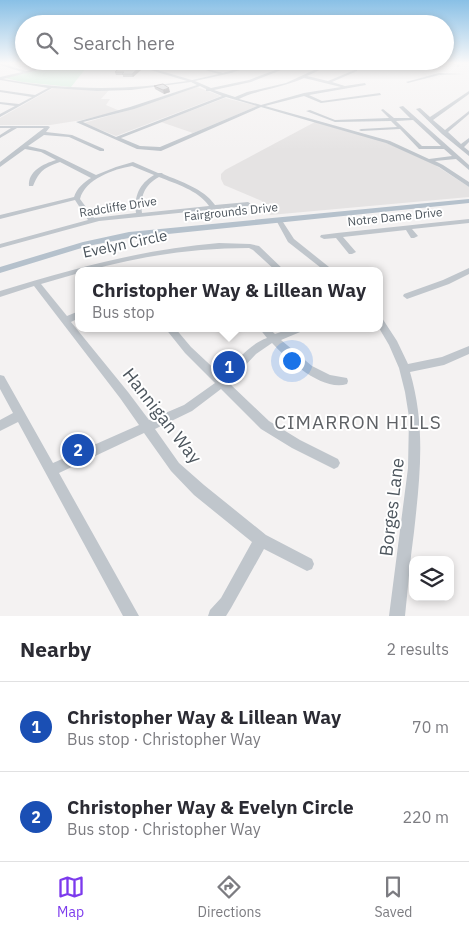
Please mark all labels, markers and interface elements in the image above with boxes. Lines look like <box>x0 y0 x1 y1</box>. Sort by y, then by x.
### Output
search box <box>15 15 454 70</box>
icon: search <box>33 29 61 57</box>
text: Search here <box>73 31 175 55</box>
street label: Radcliffe Drive <box>78 193 158 220</box>
street label: Fairgrounds Drive <box>183 199 279 224</box>
street label: Notre Dame Drive <box>347 204 444 229</box>
street label: Evelyn Circle <box>81 225 169 262</box>
popup <box>75 267 383 332</box>
text: Christopher Way & Lillean Way <box>92 278 366 302</box>
text: Bus stop <box>92 302 155 322</box>
pin: 1 <box>213 348 245 386</box>
your location <box>279 348 305 374</box>
street label: Hannigan Way <box>118 363 207 468</box>
district label: CIMARRON HILLS <box>274 410 442 434</box>
pin: 2 <box>62 431 94 469</box>
street label: Borges Lane <box>374 456 409 557</box>
map controls <box>409 556 454 601</box>
button: layers <box>409 556 454 601</box>
text: Nearby <box>20 635 91 663</box>
text: 2 results <box>386 639 449 659</box>
text: Christopher Way & Lillean Way <box>67 705 341 729</box>
text: 1 <box>31 717 41 737</box>
text: 70 m <box>412 717 449 737</box>
text: Bus stop · Christopher Way <box>67 729 261 749</box>
text: Christopher Way & Evelyn Circle <box>67 795 354 819</box>
text: 2 <box>31 807 41 827</box>
text: 220 m <box>402 807 449 827</box>
text: Bus stop · Christopher Way <box>67 819 261 839</box>
tab: Map <box>57 873 85 921</box>
tab: Directions <box>198 873 261 921</box>
tab: Saved <box>374 873 412 921</box>

